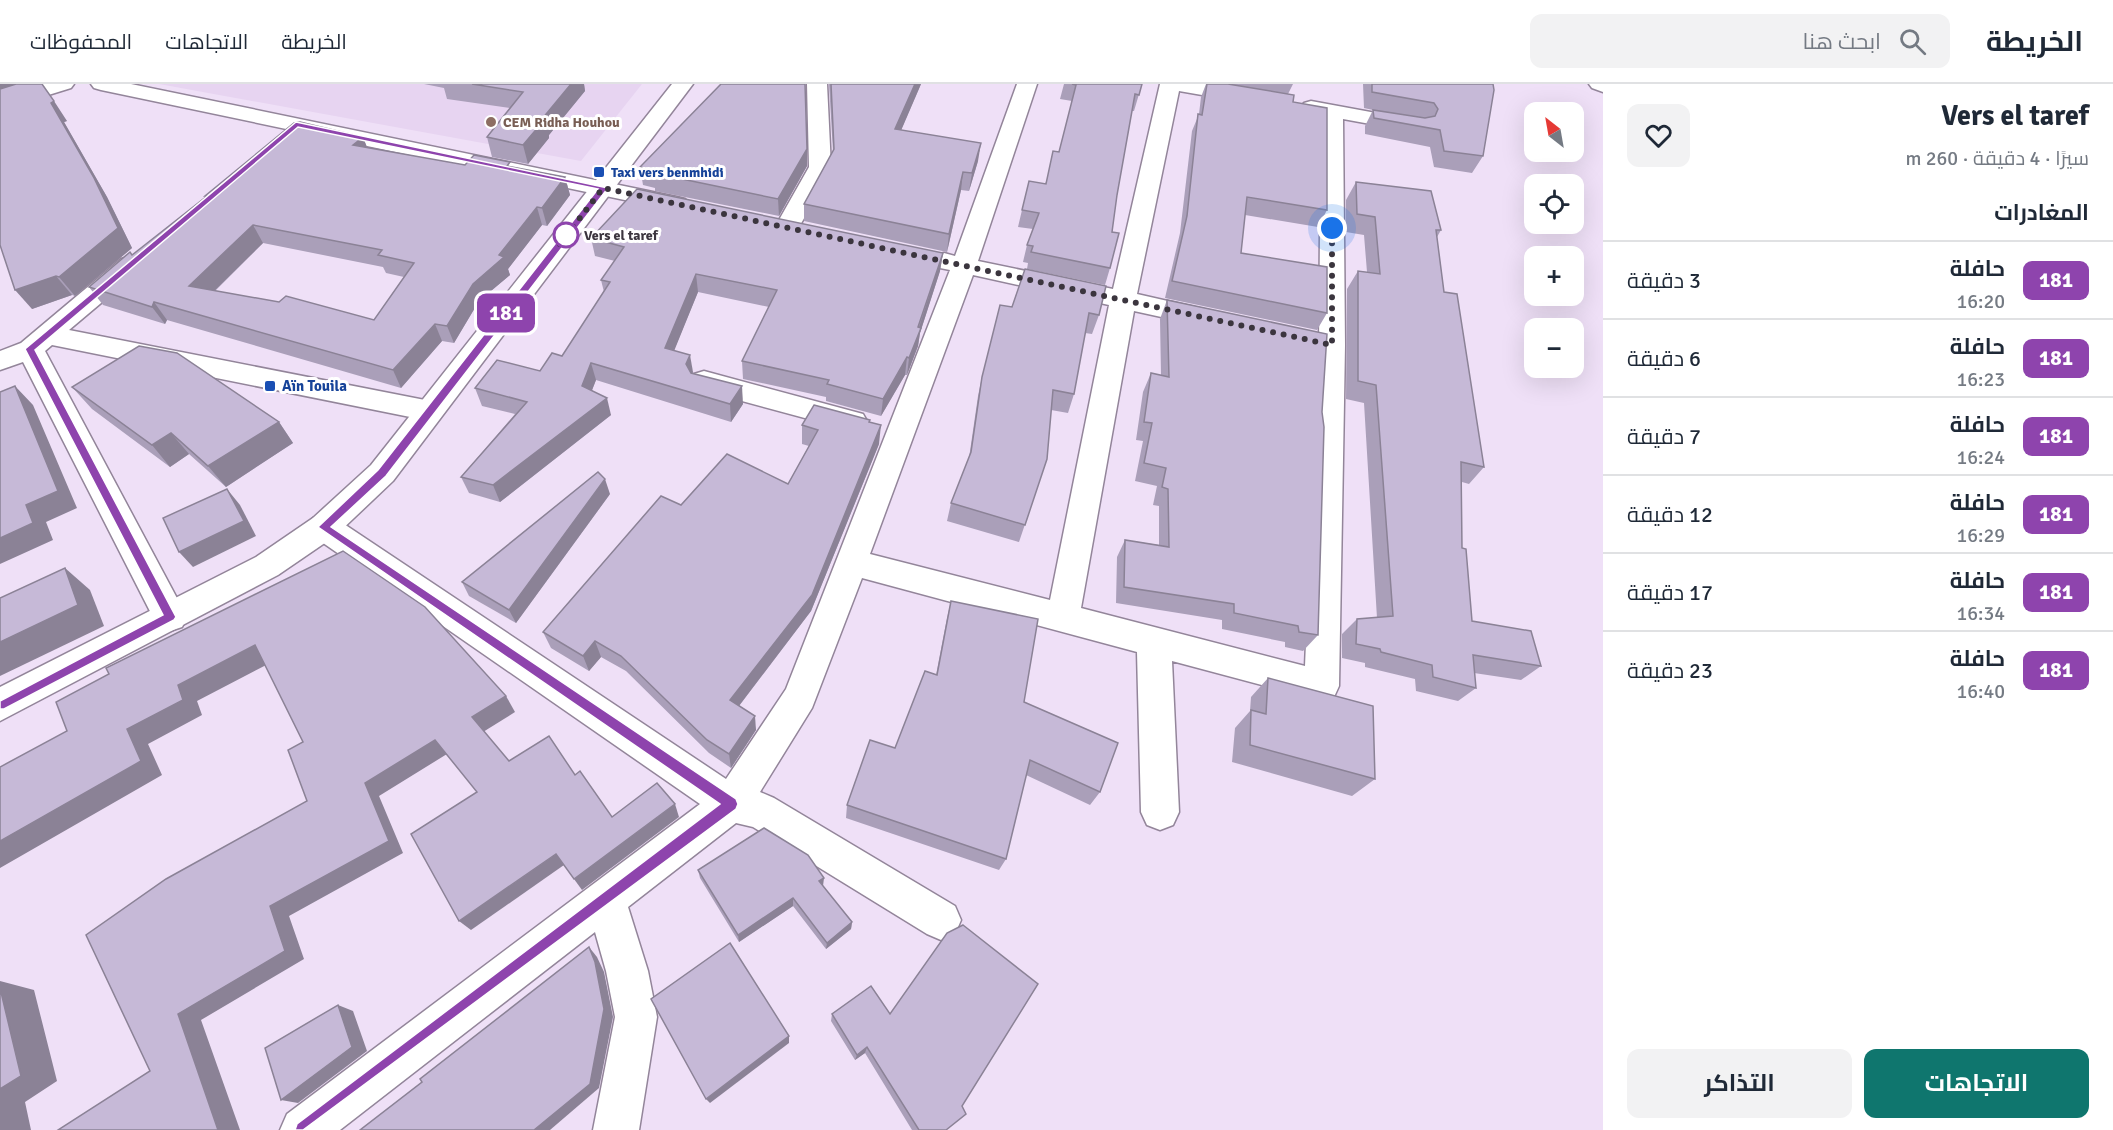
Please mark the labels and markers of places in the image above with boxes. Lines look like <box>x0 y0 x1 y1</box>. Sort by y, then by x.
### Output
place label: CEM Ridha Houhou <box>503 114 620 131</box>
marker: CEM Ridha Houhou <box>484 115 498 129</box>
place label: Taxi vers benmhidi <box>611 164 724 181</box>
marker: Taxi vers benmhidi <box>592 165 606 179</box>
marker: Vers el taref <box>553 222 579 248</box>
place label: Vers el taref <box>584 227 659 244</box>
place label: Aïn Touila <box>282 377 347 395</box>
marker: Aïn Touila <box>263 379 277 393</box>

